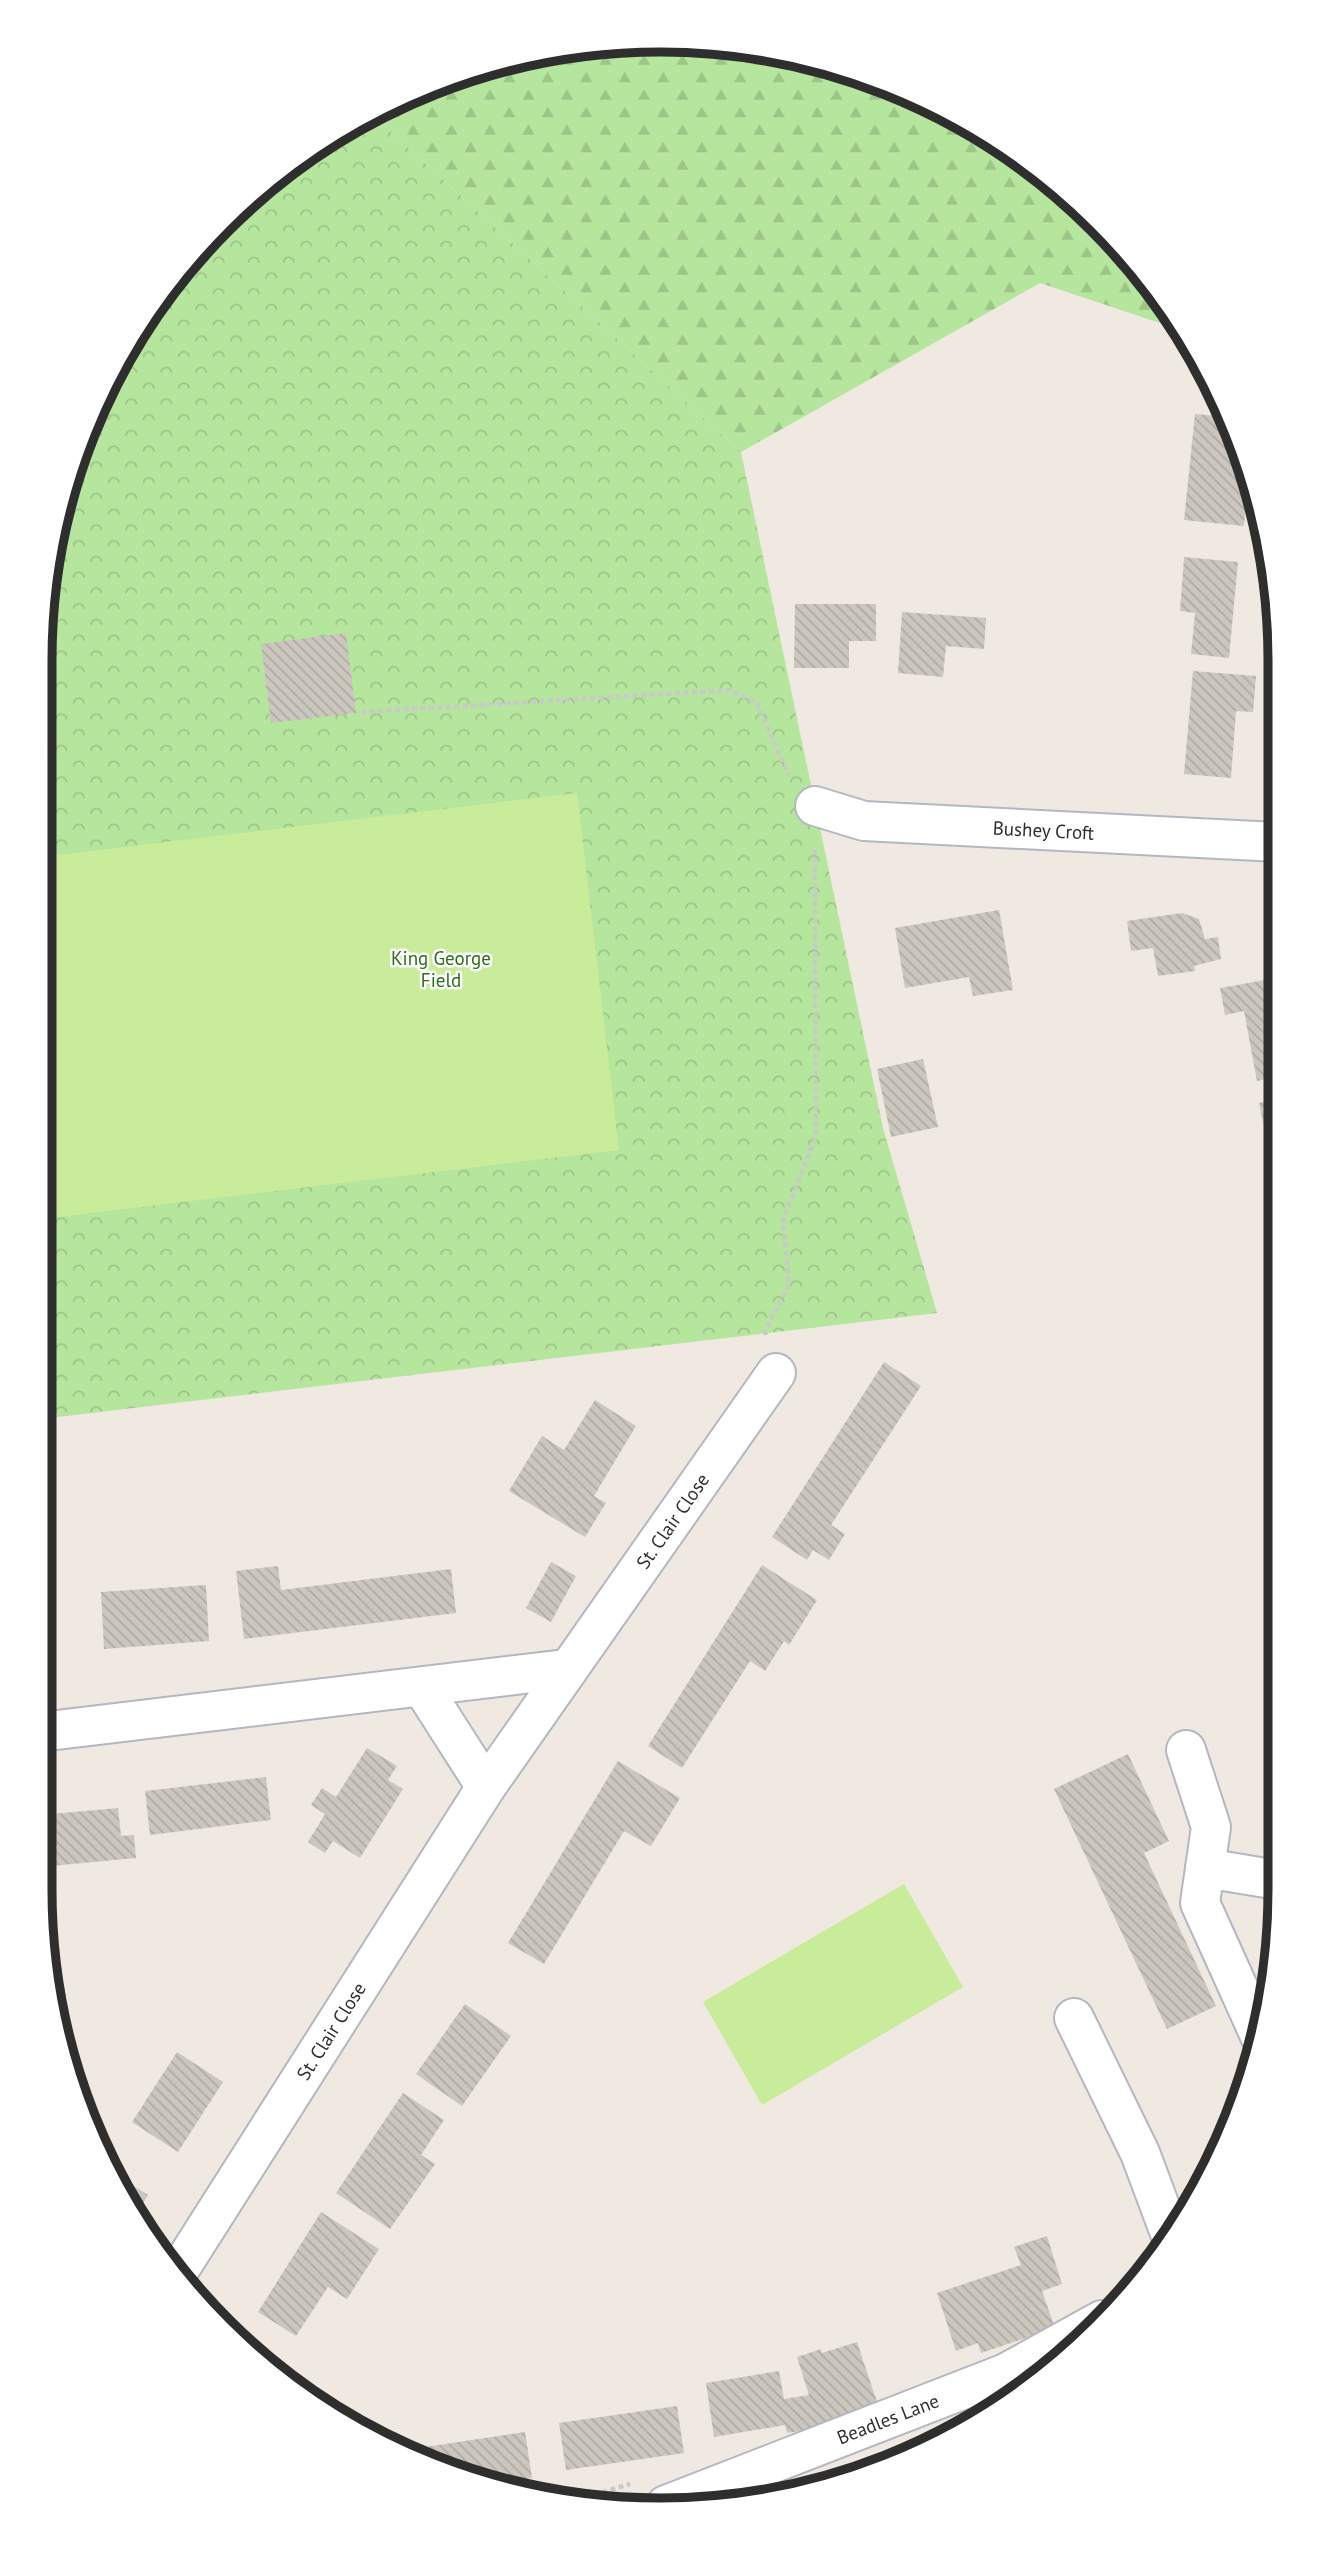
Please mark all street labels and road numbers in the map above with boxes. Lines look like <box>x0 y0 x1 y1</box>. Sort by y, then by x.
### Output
street label: Bushey Croft <box>992 816 1095 845</box>
street label: St. Clair Close <box>631 1468 714 1573</box>
street label: St. Clair Close <box>291 1978 371 2084</box>
street label: Beadles Lane <box>833 2388 942 2450</box>

